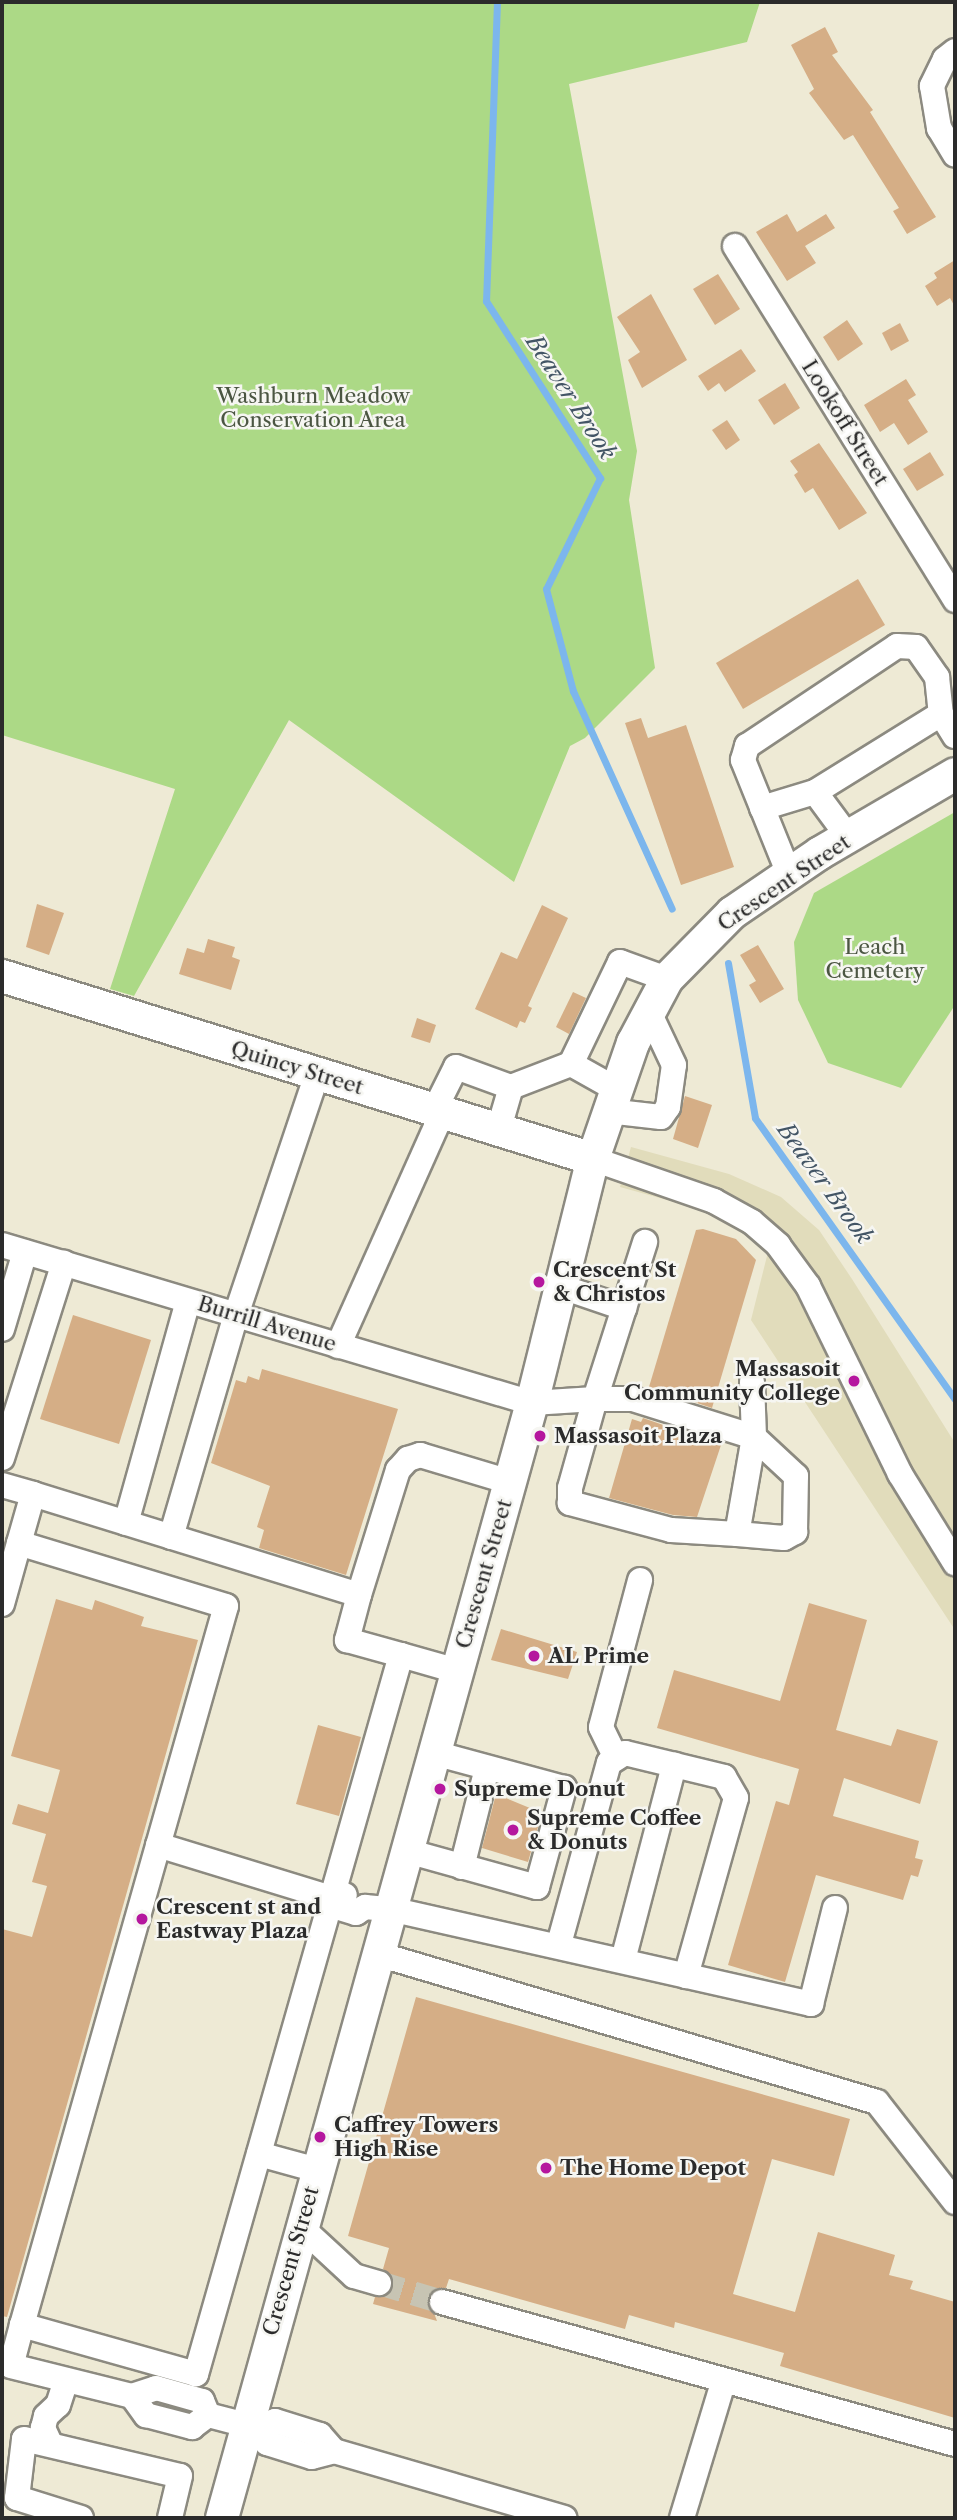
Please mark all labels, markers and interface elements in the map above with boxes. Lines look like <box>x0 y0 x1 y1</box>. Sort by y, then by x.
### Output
water label: Beaver Brook <box>520 329 622 465</box>
street label: Lookoff Street <box>796 356 894 490</box>
park label: Washburn Meadow Conservation Area <box>216 383 410 433</box>
street label: Crescent Street <box>713 829 855 937</box>
park label: Leach Cemetery <box>826 934 924 984</box>
street label: Quincy Street <box>228 1036 366 1100</box>
water label: Beaver Brook <box>772 1117 878 1249</box>
place label: Crescent St & Christos <box>553 1257 676 1307</box>
marker: Crescent St & Christos <box>531 1274 547 1290</box>
street label: Burrill Avenue <box>194 1291 340 1357</box>
place label: Massasoit Community College <box>623 1356 840 1406</box>
marker: Massasoit Community College <box>846 1373 862 1389</box>
place label: Massasoit Plaza <box>554 1423 722 1449</box>
marker: Massasoit Plaza <box>532 1428 548 1444</box>
street label: Crescent Street <box>451 1496 517 1652</box>
place label: AL Prime <box>548 1643 650 1669</box>
marker: AL Prime <box>526 1648 542 1664</box>
place label: Supreme Donut <box>454 1776 625 1802</box>
marker: Supreme Donut <box>432 1781 448 1797</box>
place label: Supreme Coffee & Donuts <box>527 1805 701 1855</box>
marker: Supreme Coffee & Donuts <box>505 1822 521 1838</box>
place label: Crescent st and Eastway Plaza <box>156 1894 321 1944</box>
marker: Crescent st and Eastway Plaza <box>134 1911 150 1927</box>
place label: Caffrey Towers High Rise <box>334 2112 499 2162</box>
marker: Caffrey Towers High Rise <box>312 2129 328 2145</box>
place label: The Home Depot <box>560 2155 746 2181</box>
marker: The Home Depot <box>538 2160 554 2176</box>
street label: Crescent Street <box>258 2183 324 2339</box>

